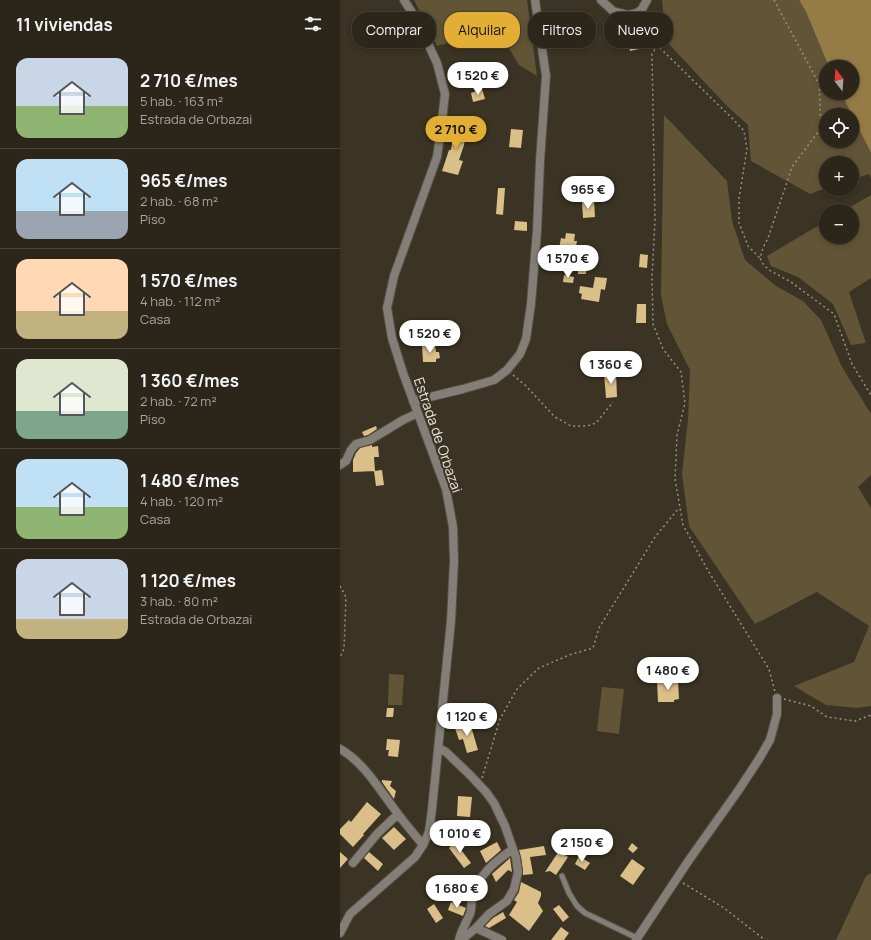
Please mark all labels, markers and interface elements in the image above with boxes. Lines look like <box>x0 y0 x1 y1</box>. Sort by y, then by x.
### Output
chip: Comprar <box>352 12 436 48</box>
chip: Alquilar <box>444 12 520 48</box>
chip: Filtros <box>528 12 596 48</box>
chip: Nuevo <box>604 12 673 48</box>
text: 11 viviendas <box>16 13 113 36</box>
icon: filters <box>302 13 324 35</box>
north arrow <box>819 60 859 100</box>
map controls <box>819 60 859 244</box>
pin: 1 520 € <box>441 62 515 96</box>
text: 1 520 € <box>456 66 500 84</box>
text: 2 710 €/mes <box>140 69 238 92</box>
icon: home <box>48 74 96 122</box>
text: 5 hab. · 163 m² <box>140 92 223 110</box>
button: locate <box>819 108 859 148</box>
text: Estrada de Orbazai <box>140 110 252 128</box>
pin: 2 710 € <box>419 116 493 150</box>
text: 2 710 € <box>435 120 478 138</box>
button: + <box>819 156 859 196</box>
text: 965 €/mes <box>140 169 228 192</box>
icon: home <box>48 175 96 223</box>
pin: 965 € <box>560 176 616 210</box>
text: 965 € <box>570 180 606 198</box>
text: 2 hab. · 68 m² <box>140 192 218 210</box>
button: − <box>819 204 859 244</box>
text: Piso <box>140 210 165 228</box>
pin: 1 570 € <box>531 245 605 279</box>
text: 1 570 € <box>547 249 589 267</box>
text: 1 570 €/mes <box>140 269 238 292</box>
icon: home <box>48 275 96 323</box>
text: 4 hab. · 112 m² <box>140 292 220 310</box>
text: Casa <box>140 310 171 328</box>
pin: 1 520 € <box>393 320 467 354</box>
text: 1 520 € <box>408 324 452 342</box>
pin: 1 360 € <box>574 351 648 385</box>
text: 1 360 € <box>589 355 633 373</box>
text: 1 360 €/mes <box>140 369 239 392</box>
icon: home <box>48 375 96 423</box>
street label: Estrada de Orbazai <box>410 375 467 495</box>
text: 2 hab. · 72 m² <box>140 392 217 410</box>
text: Piso <box>140 410 165 428</box>
text: 1 480 €/mes <box>140 469 239 492</box>
icon: home <box>48 475 96 523</box>
text: 4 hab. · 120 m² <box>140 492 223 510</box>
text: Casa <box>140 510 171 528</box>
text: 1 120 €/mes <box>140 569 236 592</box>
icon: home <box>48 575 96 623</box>
text: 3 hab. · 80 m² <box>140 592 218 610</box>
text: Estrada de Orbazai <box>140 610 252 628</box>
pin: 1 480 € <box>631 657 705 691</box>
text: 1 480 € <box>646 661 690 679</box>
pin: 1 120 € <box>430 703 504 737</box>
text: 1 120 € <box>446 707 488 725</box>
pin: 1 010 € <box>423 820 497 854</box>
text: 1 010 € <box>439 824 481 842</box>
pin: 2 150 € <box>545 829 619 863</box>
text: 2 150 € <box>560 833 604 851</box>
pin: 1 680 € <box>420 875 494 909</box>
text: 1 680 € <box>435 879 479 897</box>

